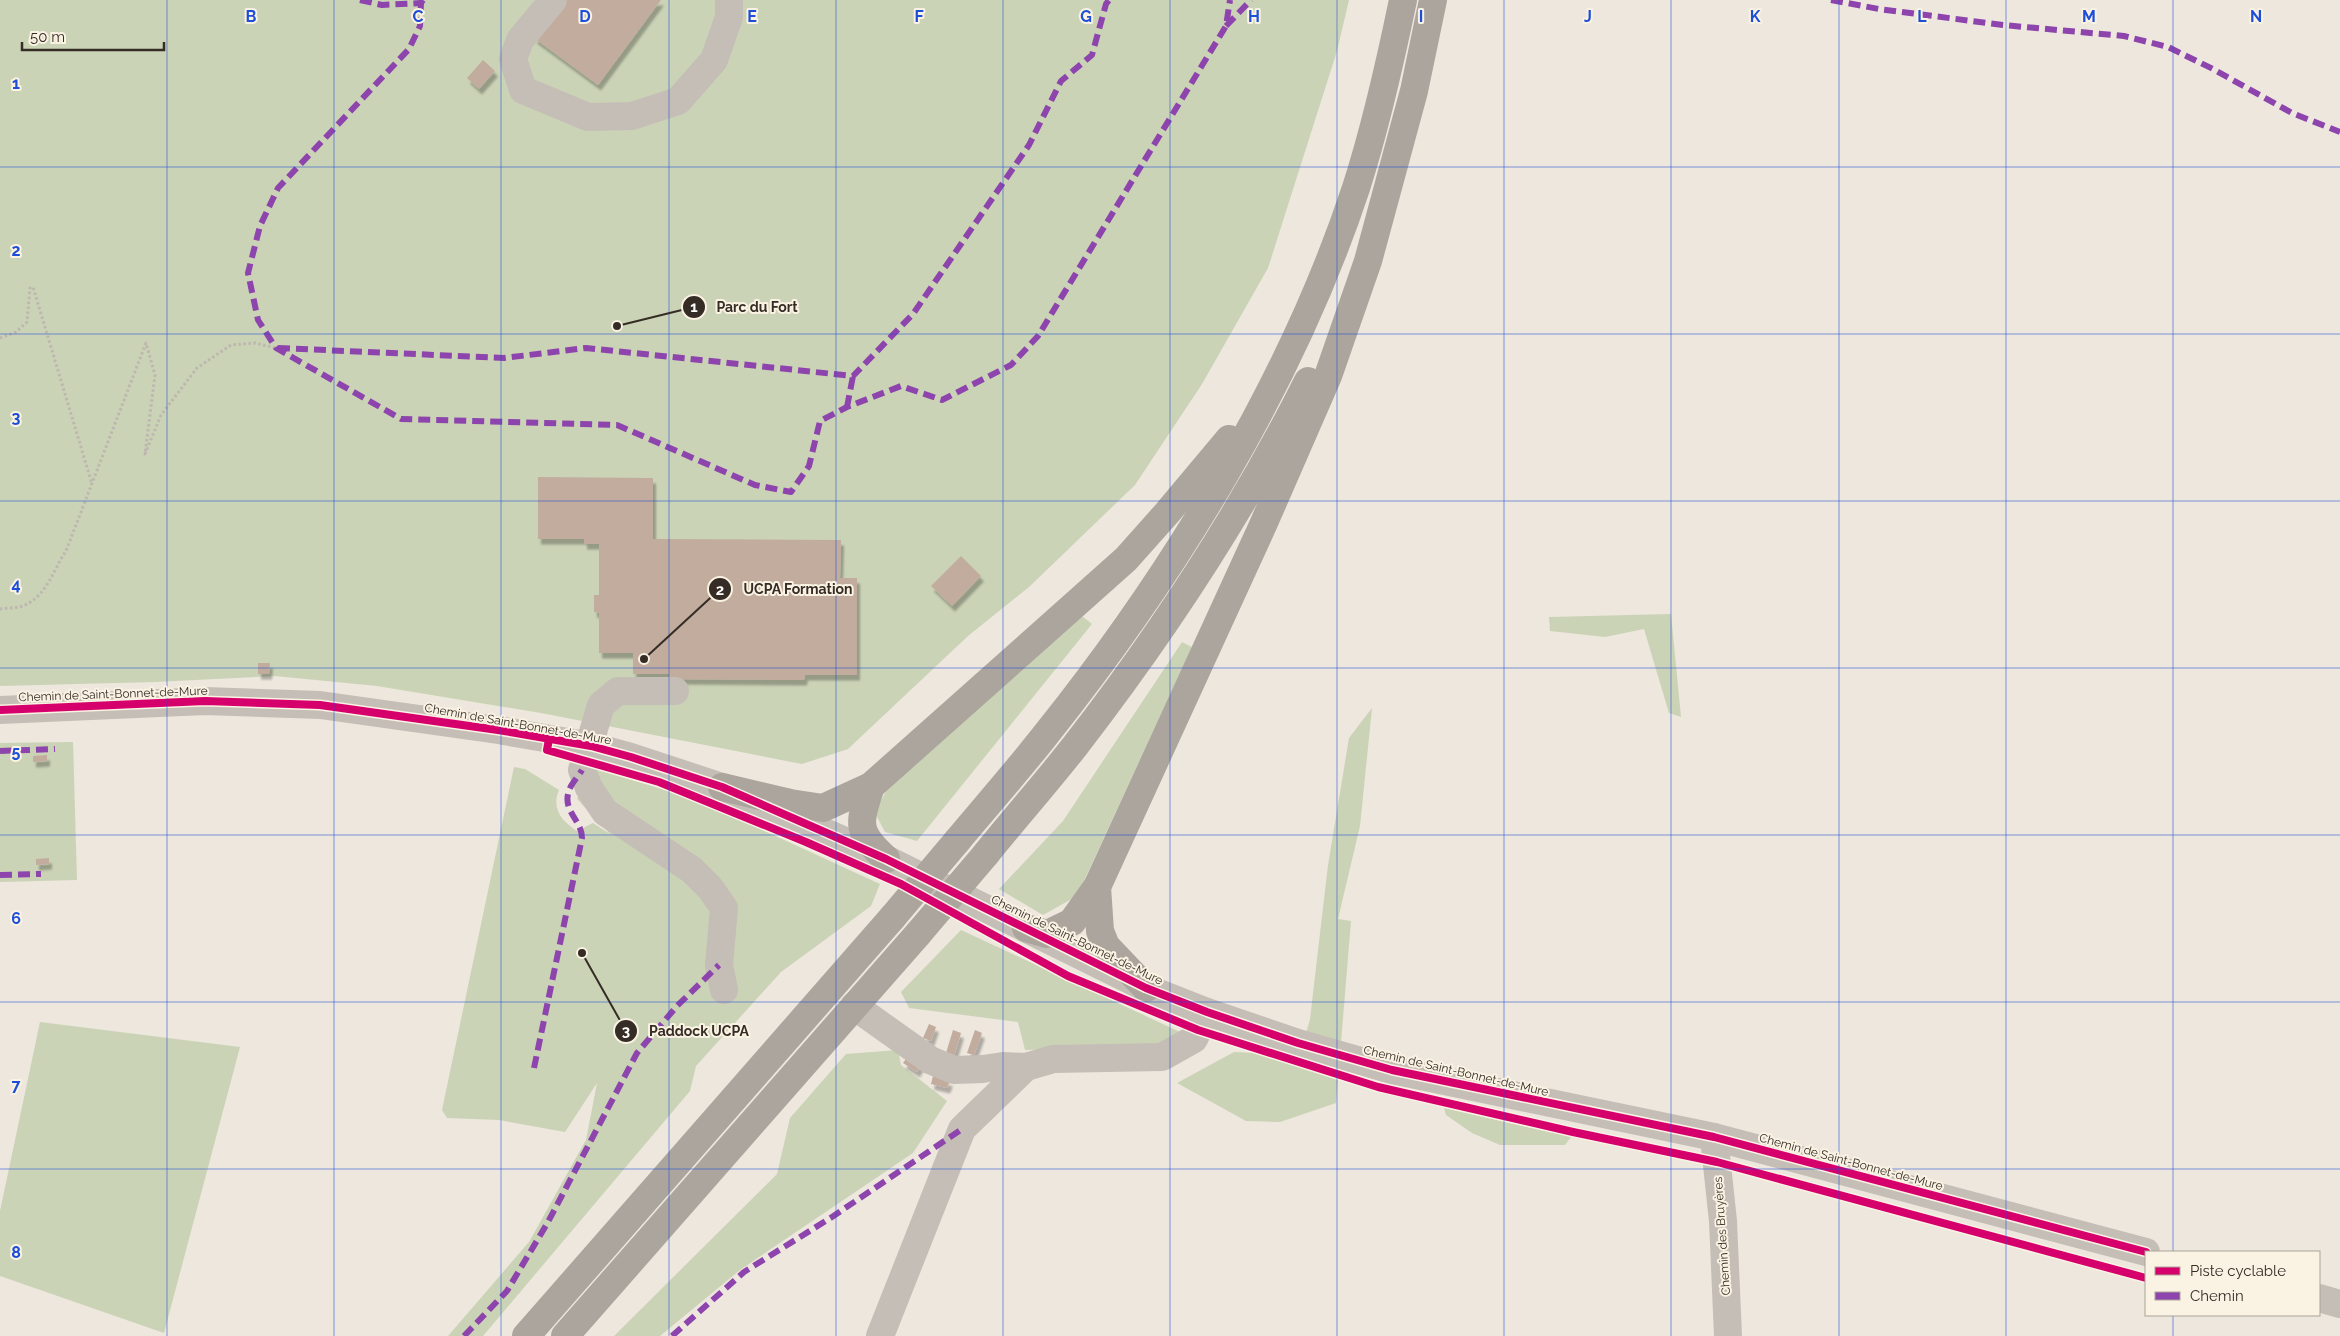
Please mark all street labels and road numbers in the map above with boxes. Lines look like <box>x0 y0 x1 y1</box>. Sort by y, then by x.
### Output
street label: Chemin de Saint-Bonnet-de-Mure <box>18 684 208 704</box>
street label: Chemin de Saint-Bonnet-de-Mure <box>424 701 612 747</box>
street label: Chemin de Saint-Bonnet-de-Mure <box>989 892 1165 988</box>
street label: Chemin de Saint-Bonnet-de-Mure <box>1362 1043 1550 1099</box>
street label: Chemin de Saint-Bonnet-de-Mure <box>1758 1131 1944 1193</box>
street label: Chemin des Bruyères <box>1711 1176 1733 1296</box>

